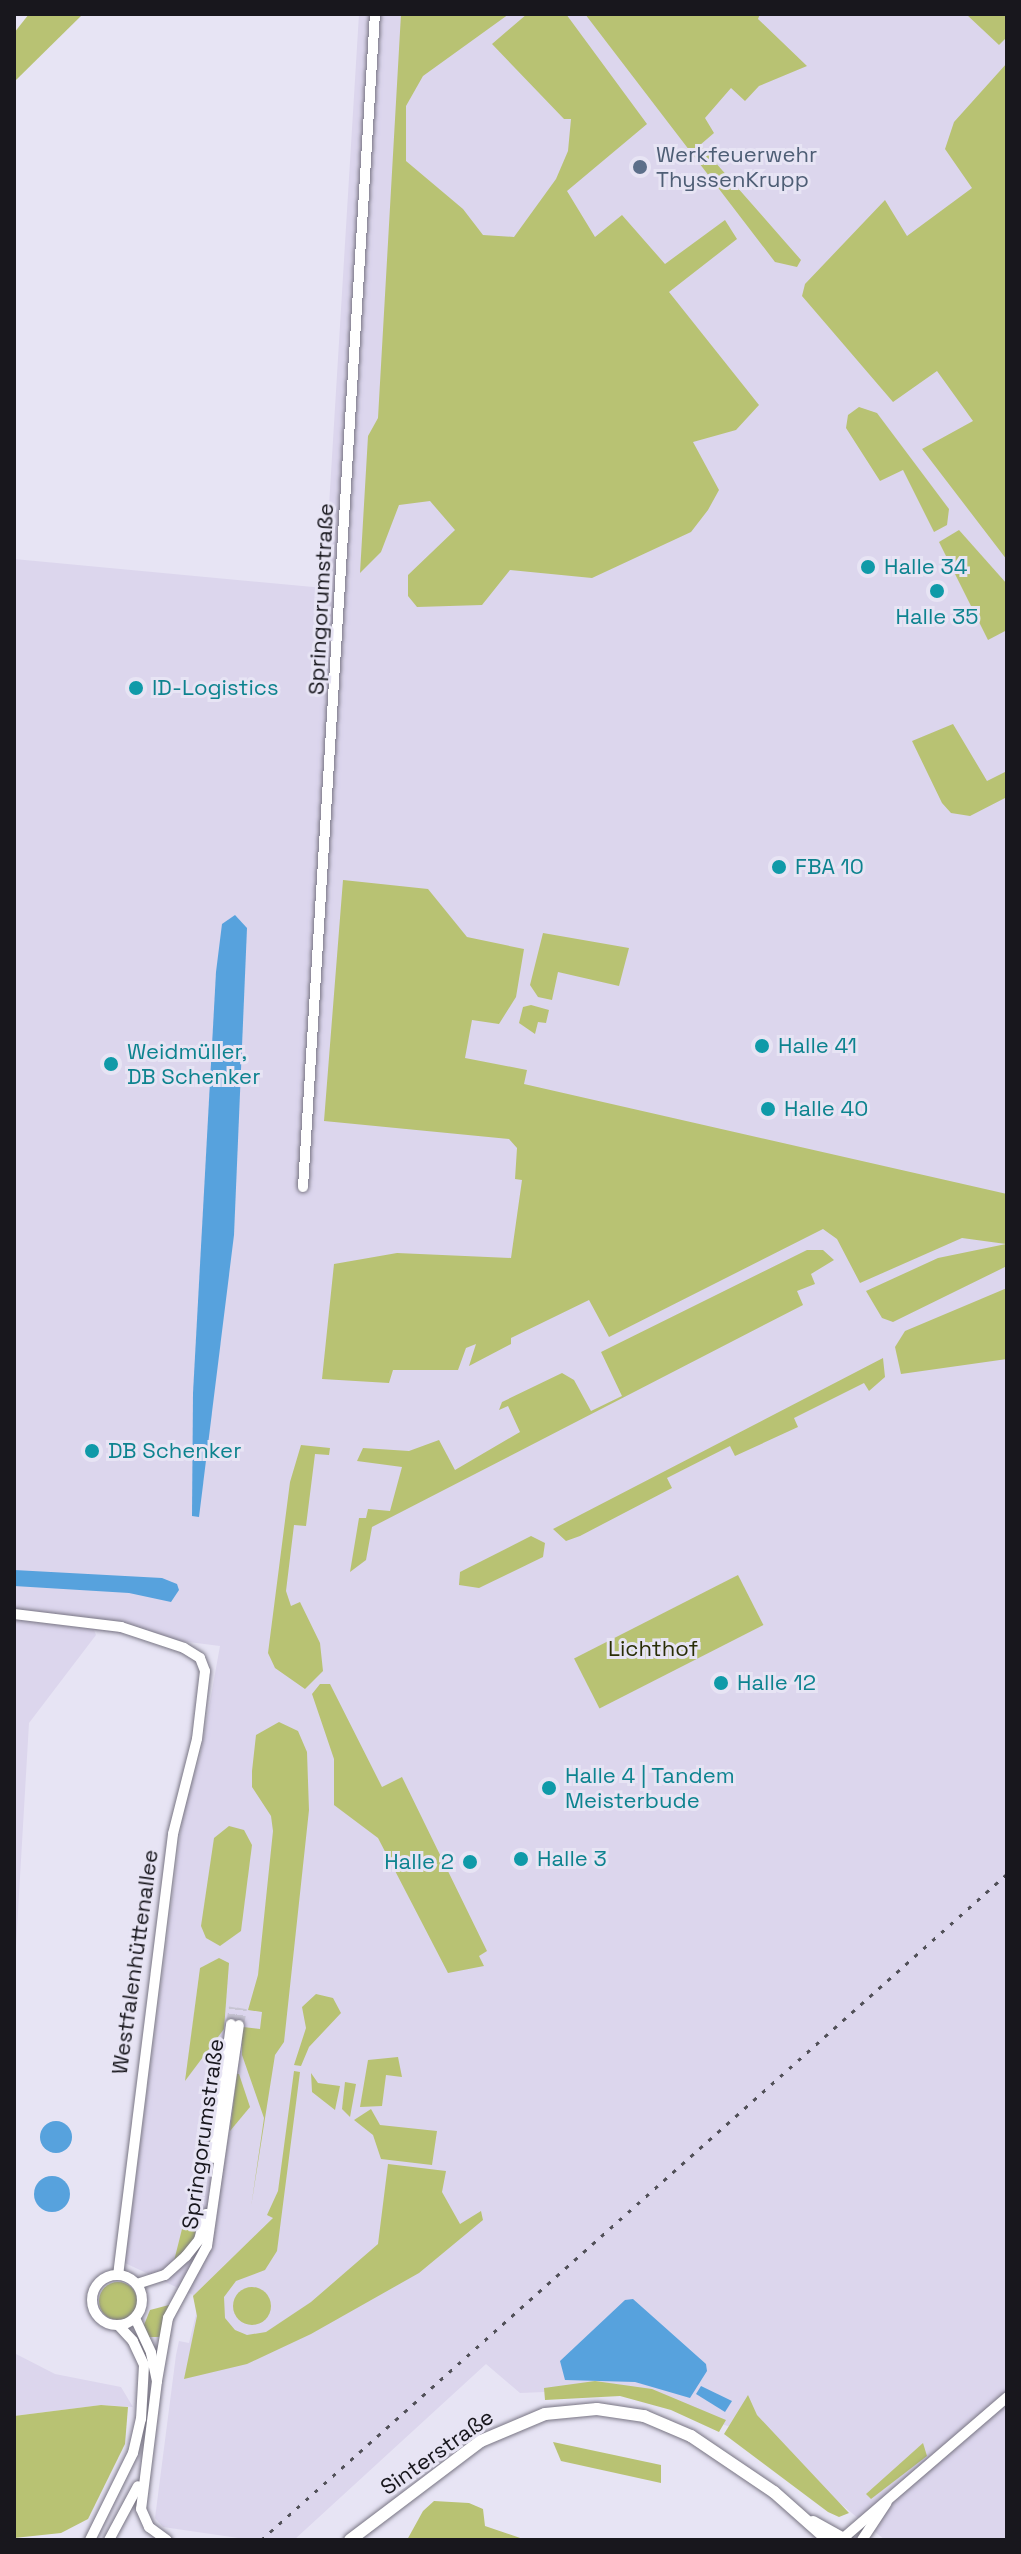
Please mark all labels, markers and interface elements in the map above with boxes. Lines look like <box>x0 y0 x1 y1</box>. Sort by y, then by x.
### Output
place label: Werkfeuerwehr ThyssenKrupp <box>656 141 817 192</box>
marker: Werkfeuerwehr ThyssenKrupp <box>631 158 649 176</box>
street label: Springorumstraße <box>303 502 339 696</box>
place label: Halle 34 <box>884 554 968 580</box>
marker: Halle 34 <box>859 558 877 576</box>
marker: Halle 35 <box>928 582 946 600</box>
place label: Halle 35 <box>895 604 979 630</box>
place label: ID-Logistics <box>152 675 279 701</box>
marker: ID-Logistics <box>127 679 145 697</box>
place label: FBA 10 <box>795 854 864 880</box>
marker: FBA 10 <box>770 858 788 876</box>
place label: Halle 41 <box>778 1033 857 1059</box>
marker: Halle 41 <box>753 1037 771 1055</box>
place label: Weidmüller, DB Schenker <box>127 1038 260 1090</box>
marker: Weidmüller, DB Schenker <box>102 1055 120 1073</box>
place label: Halle 40 <box>784 1096 868 1122</box>
marker: Halle 40 <box>759 1100 777 1118</box>
place label: DB Schenker <box>108 1438 241 1464</box>
marker: DB Schenker <box>83 1442 101 1460</box>
park label: Lichthof <box>608 1636 698 1662</box>
place label: Halle 12 <box>737 1670 816 1696</box>
marker: Halle 12 <box>712 1674 730 1692</box>
place label: Halle 4 | Tandem Meisterbude <box>565 1762 735 1814</box>
marker: Halle 4 | Tandem Meisterbude <box>540 1779 558 1797</box>
place label: Halle 3 <box>537 1846 607 1872</box>
street label: Westfalenhüttenallee <box>106 1848 164 2076</box>
place label: Halle 2 <box>384 1849 454 1875</box>
marker: Halle 3 <box>512 1850 530 1868</box>
marker: Halle 2 <box>461 1853 479 1871</box>
street label: Springorumstraße <box>177 2037 229 2231</box>
street label: Sinterstraße <box>375 2403 499 2501</box>

